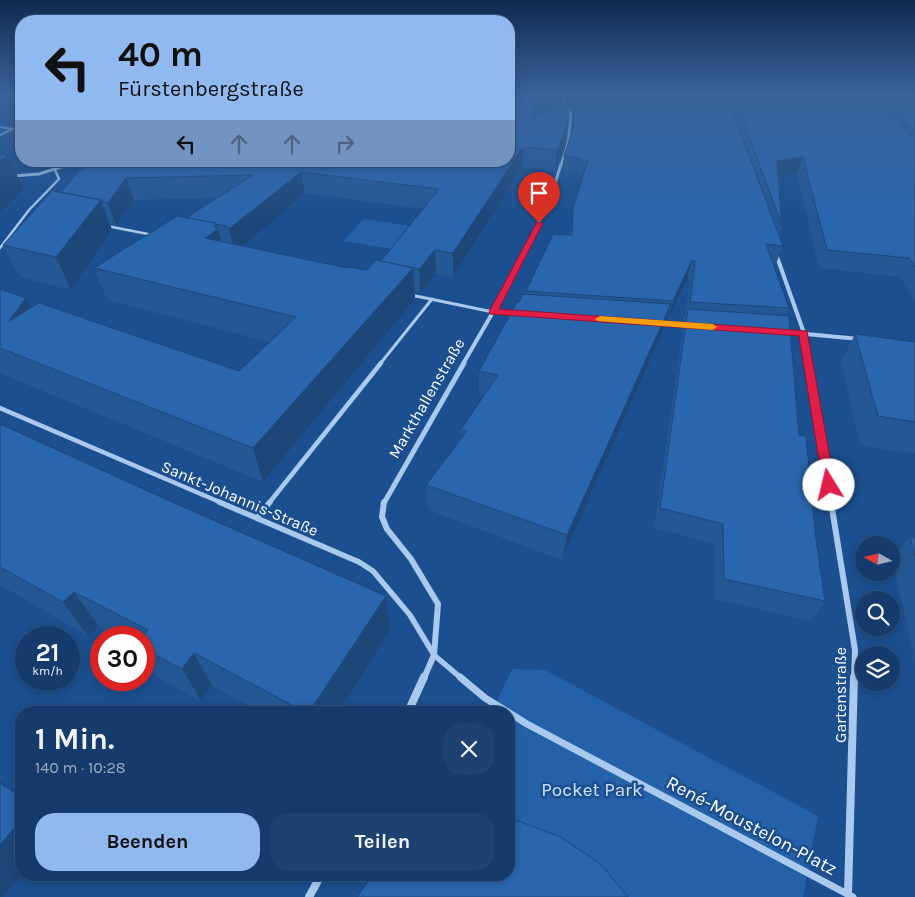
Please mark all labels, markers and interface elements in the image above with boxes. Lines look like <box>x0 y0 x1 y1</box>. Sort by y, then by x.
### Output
text: 40 m <box>118 34 203 75</box>
icon: left <box>35 35 100 100</box>
text: Fürstenbergstraße <box>118 76 304 102</box>
icon: left <box>172 130 200 158</box>
icon: ahead <box>225 130 253 158</box>
icon: ahead <box>278 130 306 158</box>
icon: right <box>331 130 359 158</box>
pin <box>518 172 560 223</box>
icon: arrive <box>525 179 553 207</box>
street label: Markthallenstraße <box>384 335 469 462</box>
street label: Sankt-Johannis-Straße <box>158 457 321 540</box>
position arrow <box>802 458 854 510</box>
north arrow <box>855 536 900 581</box>
map controls <box>855 536 900 691</box>
button: search <box>855 591 900 636</box>
speed limit sign: 30 <box>90 626 155 691</box>
text: 21 <box>35 638 60 667</box>
button: layers <box>855 646 900 691</box>
street label: Gartenstraße <box>831 647 850 743</box>
text: km/h <box>32 664 63 678</box>
text: 1 Min. <box>35 721 115 757</box>
button: close <box>443 723 495 775</box>
text: 140 m · 10:28 <box>35 758 126 777</box>
street label: René-Moustelon-Platz <box>662 771 841 880</box>
park label: Pocket Park <box>541 779 643 801</box>
button: Beenden <box>35 813 260 871</box>
button: Teilen <box>270 813 495 871</box>

